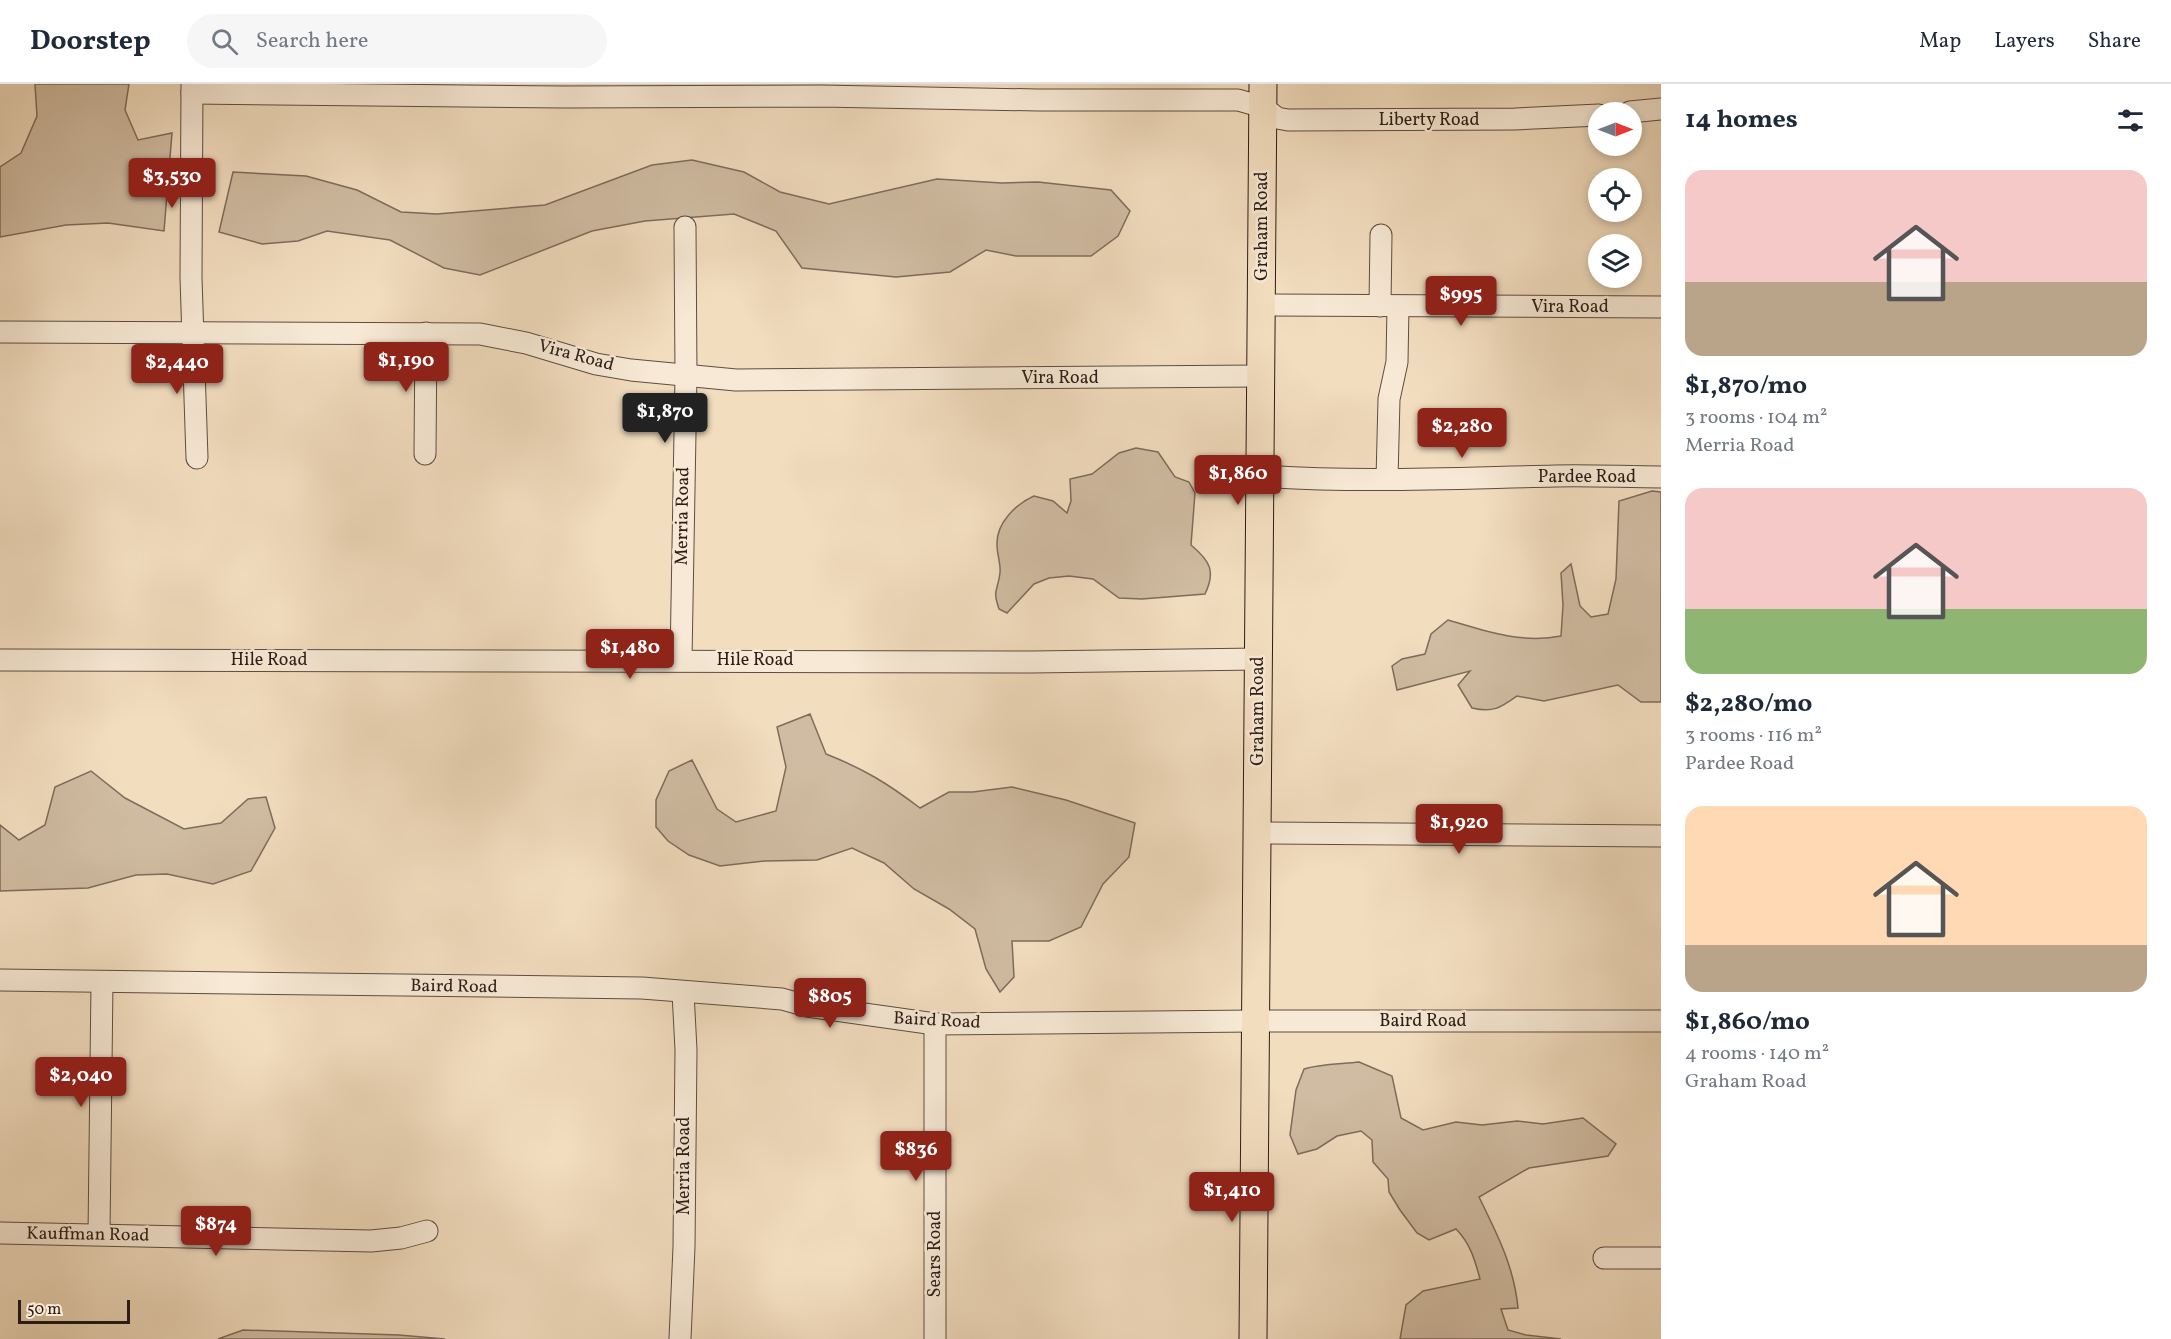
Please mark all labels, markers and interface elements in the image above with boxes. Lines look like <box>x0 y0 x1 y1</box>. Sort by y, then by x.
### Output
search box <box>187 14 607 68</box>
text: Doorstep <box>30 22 151 61</box>
icon: search <box>208 25 241 58</box>
text: Search here <box>256 26 369 57</box>
text: Map <box>1919 27 1961 56</box>
text: Layers <box>1994 27 2055 56</box>
text: Share <box>2088 27 2141 56</box>
north arrow <box>1588 102 1642 156</box>
map controls <box>1588 102 1642 288</box>
text: 14 homes <box>1685 102 1798 138</box>
icon: filters <box>2114 104 2147 137</box>
street label: Liberty Road <box>1378 108 1480 133</box>
pin: $3,530 <box>123 158 221 209</box>
text: $3,530 <box>143 163 201 191</box>
button: locate <box>1588 168 1642 222</box>
street label: Graham Road <box>1250 171 1275 281</box>
icon: home <box>1862 209 1970 317</box>
button: layers <box>1588 234 1642 288</box>
pin: $995 <box>1425 276 1497 327</box>
text: $995 <box>1440 281 1482 309</box>
street label: Vira Road <box>1531 295 1609 320</box>
street label: Vira Road <box>535 334 617 378</box>
pin: $1,190 <box>357 342 455 393</box>
pin: $2,440 <box>128 344 226 395</box>
text: $1,190 <box>378 347 434 375</box>
text: $2,440 <box>145 349 209 377</box>
street label: Vira Road <box>1021 366 1099 391</box>
text: $1,870/mo <box>1685 368 1807 404</box>
pin: $1,870 <box>616 393 714 444</box>
text: $1,870 <box>636 398 694 426</box>
text: 3 rooms · 104 m² <box>1685 404 1827 432</box>
pin: $2,280 <box>1413 408 1511 459</box>
text: $2,280 <box>1432 413 1492 441</box>
text: Merria Road <box>1685 432 1795 460</box>
pin: $1,860 <box>1189 455 1287 506</box>
text: $1,860 <box>1208 460 1268 488</box>
street label: Pardee Road <box>1538 465 1636 490</box>
street label: Merria Road <box>670 466 696 566</box>
icon: home <box>1862 527 1970 635</box>
pin: $1,480 <box>581 629 679 680</box>
text: $1,480 <box>600 634 660 662</box>
street label: Hile Road <box>230 648 308 673</box>
street label: Hile Road <box>716 648 794 673</box>
street label: Graham Road <box>1246 656 1271 766</box>
text: $2,280/mo <box>1685 686 1812 722</box>
text: 3 rooms · 116 m² <box>1685 722 1822 750</box>
text: Pardee Road <box>1685 750 1794 778</box>
pin: $1,920 <box>1410 804 1508 855</box>
text: $1,920 <box>1430 809 1488 837</box>
icon: home <box>1862 845 1970 953</box>
street label: Baird Road <box>410 974 498 1000</box>
pin: $805 <box>794 978 866 1029</box>
text: $805 <box>808 983 852 1011</box>
text: $1,860/mo <box>1685 1004 1810 1040</box>
street label: Baird Road <box>893 1006 981 1036</box>
street label: Baird Road <box>1379 1009 1467 1034</box>
text: 4 rooms · 140 m² <box>1685 1040 1829 1068</box>
pin: $2,040 <box>32 1057 130 1108</box>
text: $2,040 <box>49 1062 113 1090</box>
text: Graham Road <box>1685 1068 1807 1096</box>
street label: Merria Road <box>672 1117 697 1215</box>
pin: $836 <box>880 1131 952 1182</box>
text: $836 <box>894 1136 938 1164</box>
pin: $1,410 <box>1183 1172 1281 1223</box>
text: $1,410 <box>1203 1177 1261 1205</box>
pin: $874 <box>180 1206 252 1257</box>
text: $874 <box>195 1211 237 1239</box>
street label: Sears Road <box>923 1211 948 1297</box>
street label: Kauffman Road <box>26 1221 150 1249</box>
scale bar <box>18 1297 130 1324</box>
text: 50 m <box>27 1299 61 1321</box>

